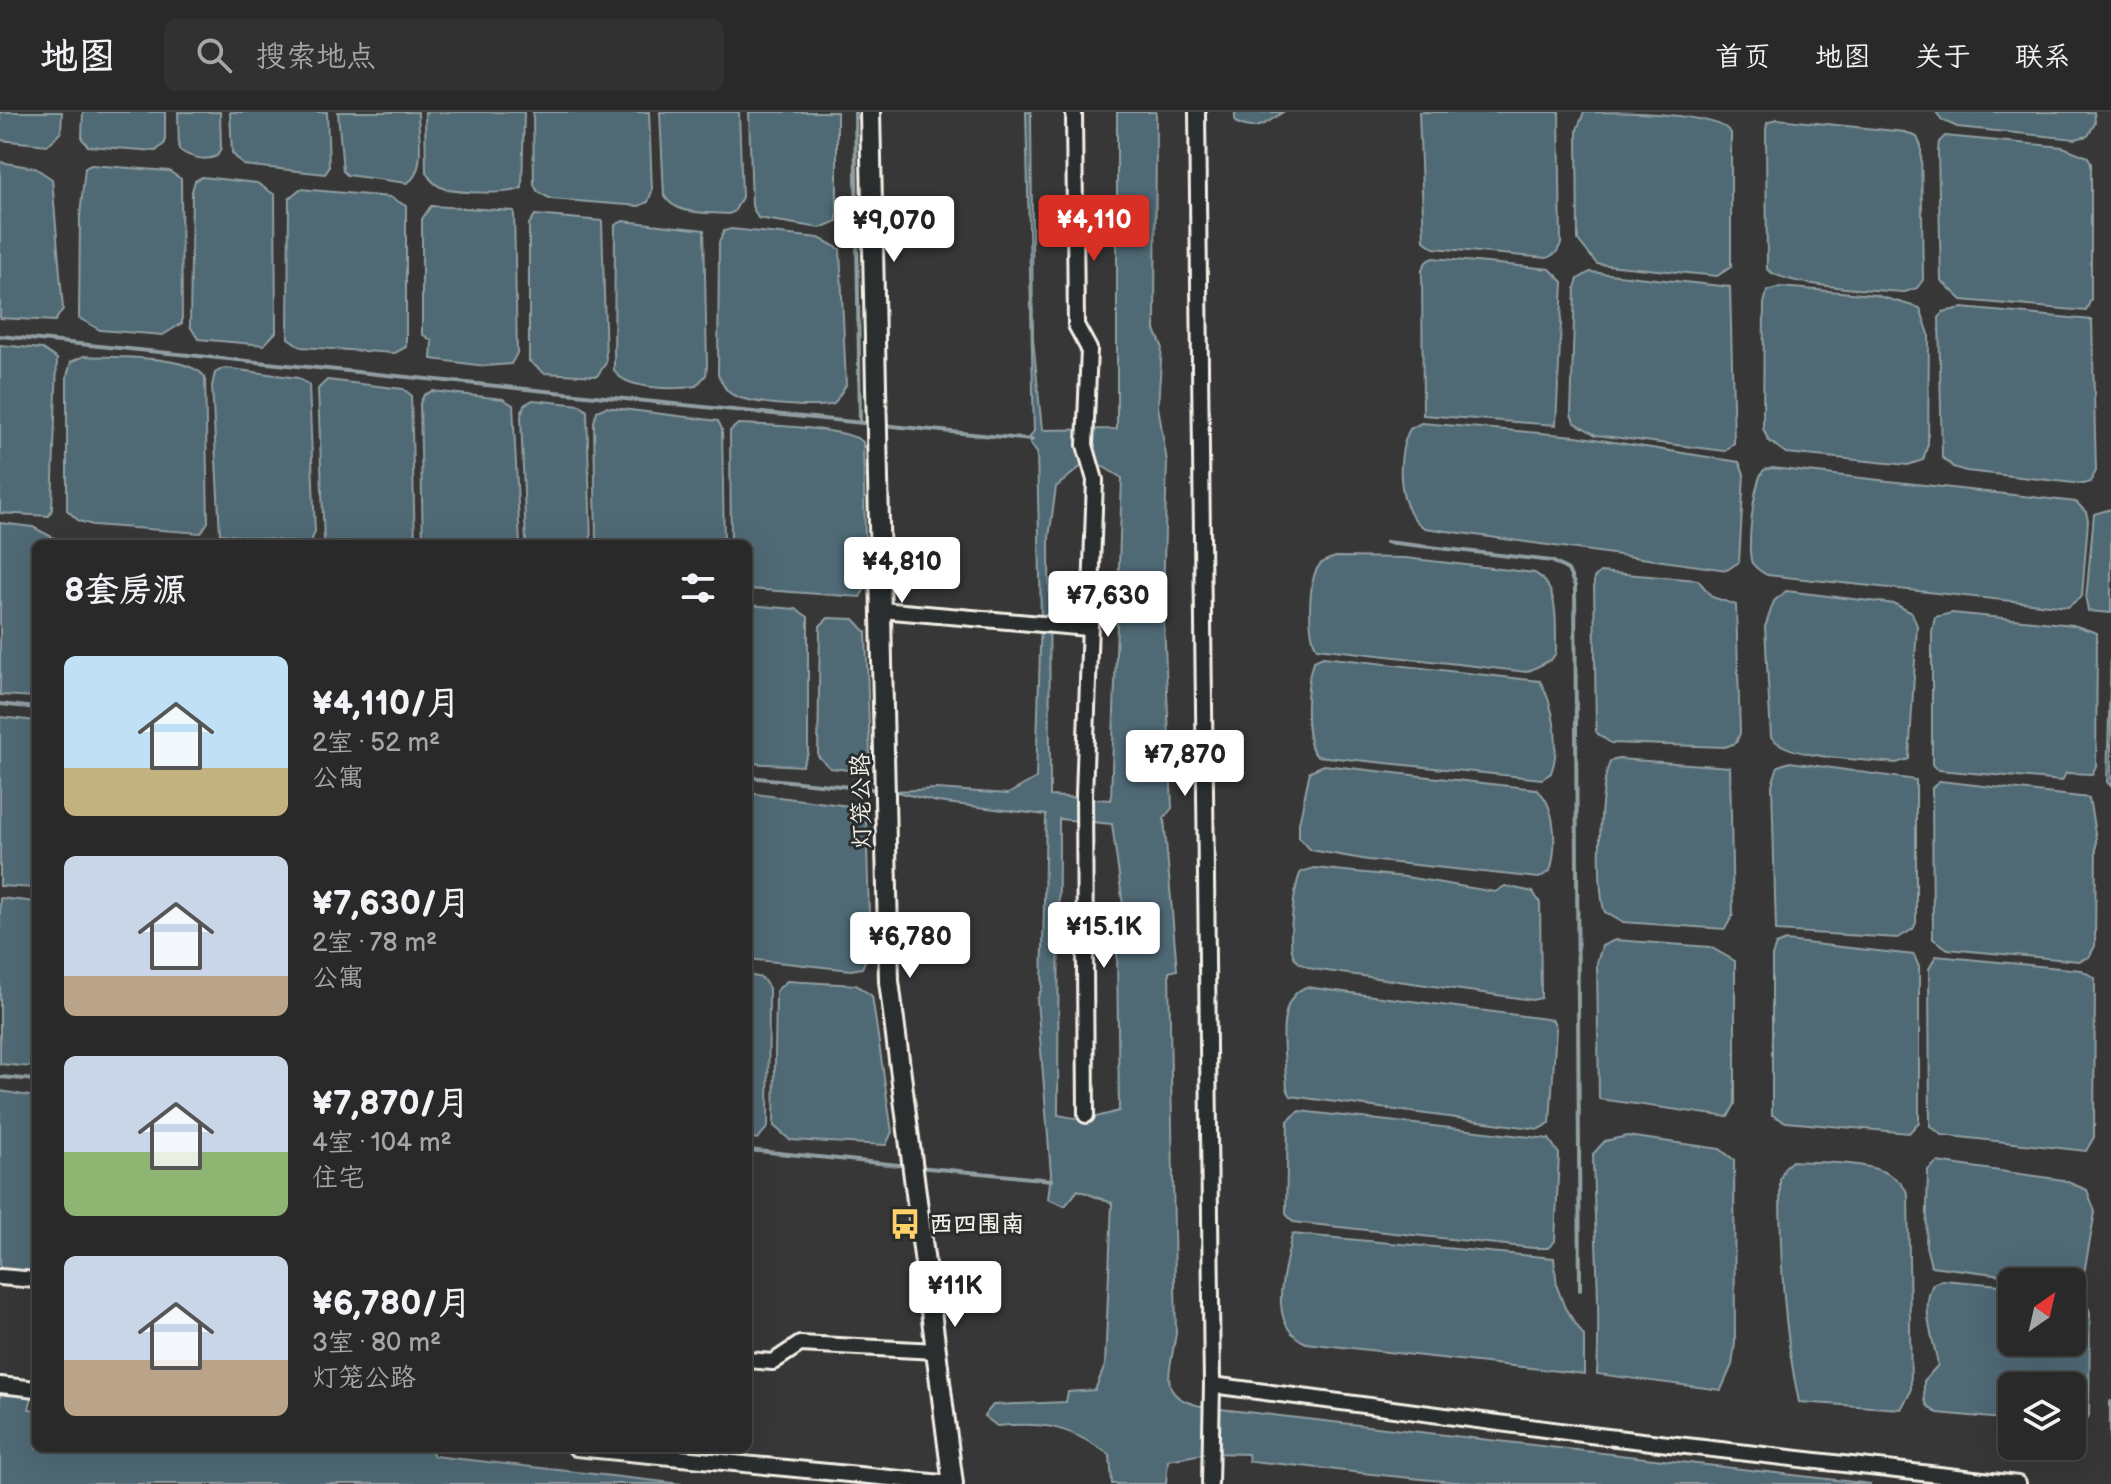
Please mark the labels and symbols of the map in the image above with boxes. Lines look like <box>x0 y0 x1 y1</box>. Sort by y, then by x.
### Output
pin: ¥4,110 <box>1029 195 1159 263</box>
pin: ¥9,070 <box>829 196 959 264</box>
pin: ¥4,810 <box>837 537 967 605</box>
pin: ¥7,630 <box>1043 571 1173 639</box>
pin: ¥7,870 <box>1120 730 1250 798</box>
street label: 灯笼公路 <box>846 753 877 849</box>
pin: ¥15.1K <box>1039 902 1169 970</box>
pin: ¥6,780 <box>845 912 975 980</box>
bus stop icon: 西四围南 <box>888 1207 922 1241</box>
place label: 西四围南 <box>929 1210 1025 1239</box>
pin: ¥11K <box>908 1261 1002 1329</box>
north arrow <box>1998 1268 2086 1356</box>

